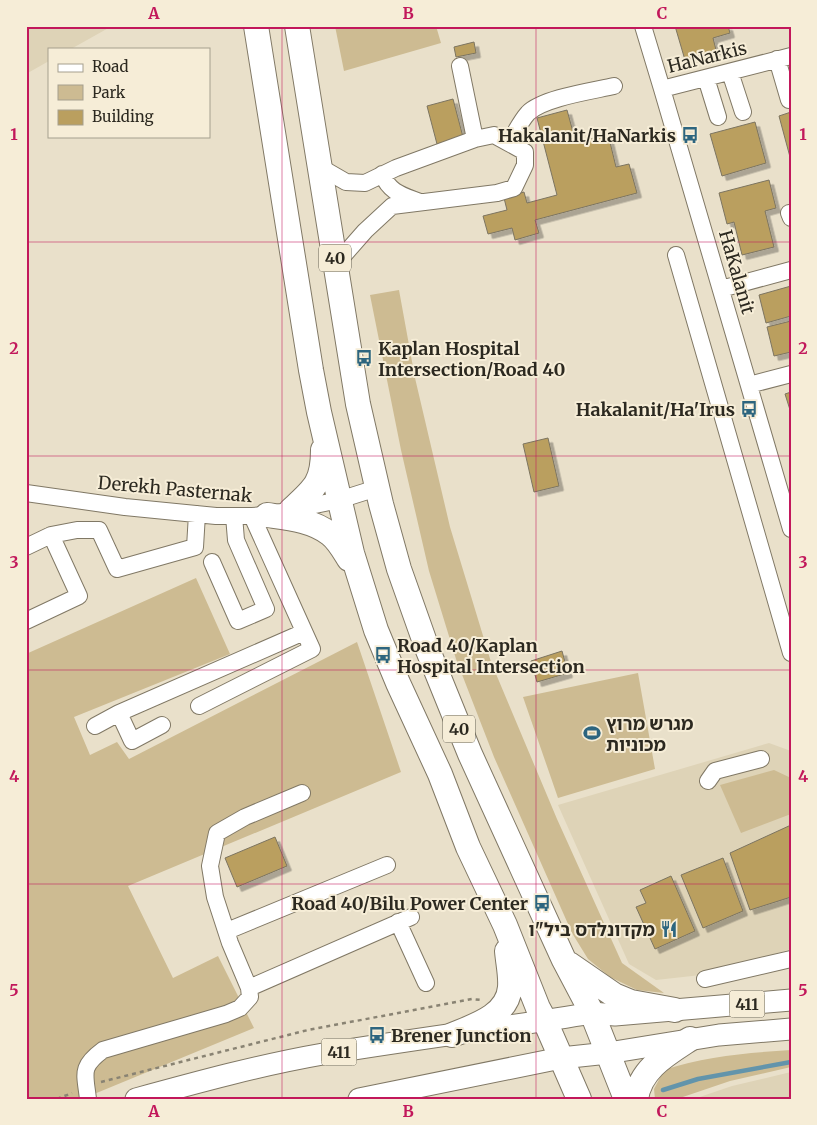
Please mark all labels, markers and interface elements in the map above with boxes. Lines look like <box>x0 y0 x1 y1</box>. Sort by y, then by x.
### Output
text: A <box>147 3 160 23</box>
text: B <box>402 3 414 23</box>
text: C <box>657 3 667 23</box>
street label: HaNarkis <box>665 36 749 78</box>
legend <box>48 48 210 138</box>
text: Road <box>92 57 128 76</box>
text: Park <box>92 83 126 102</box>
text: Building <box>92 107 154 126</box>
text: 1 <box>10 124 18 144</box>
place label: Hakalanit/HaNarkis <box>498 124 676 147</box>
text: 1 <box>799 124 807 144</box>
bus stop icon: Hakalanit/HaNarkis <box>680 125 700 145</box>
street label: HaKalanit <box>714 227 760 317</box>
road number: 40 <box>319 244 351 272</box>
place label: Kaplan Hospital Intersection/Road 40 <box>378 337 565 381</box>
text: 2 <box>9 338 19 358</box>
text: 2 <box>798 338 808 358</box>
bus stop icon: Kaplan Hospital Intersection/Road 40 <box>354 348 374 368</box>
place label: Hakalanit/Ha'Irus <box>576 398 735 421</box>
bus stop icon: Hakalanit/Ha'Irus <box>739 399 759 419</box>
street label: Derekh Pasternak <box>97 471 254 507</box>
text: 3 <box>9 552 19 572</box>
text: 3 <box>798 552 808 572</box>
place label: Road 40/Kaplan Hospital Intersection <box>397 634 585 678</box>
bus stop icon: Road 40/Kaplan Hospital Intersection <box>373 645 393 665</box>
place label: מגרש מרוץ מכוניות <box>606 712 694 756</box>
road number: 40 <box>443 716 475 742</box>
sports icon: מגרש מרוץ מכוניות <box>582 723 602 743</box>
text: 4 <box>9 766 19 786</box>
text: 4 <box>798 766 808 786</box>
place label: Road 40/Bilu Power Center <box>291 892 528 915</box>
bus stop icon: Road 40/Bilu Power Center <box>532 893 552 913</box>
place label: מקדונלדס ביל"ו <box>528 918 655 941</box>
restaurant icon: מקדונלדס ביל"ו <box>659 919 679 939</box>
text: 5 <box>9 980 19 1000</box>
text: 5 <box>798 980 808 1000</box>
road number: 411 <box>730 991 764 1018</box>
place label: Brener Junction <box>391 1024 531 1047</box>
bus stop icon: Brener Junction <box>367 1025 387 1045</box>
road number: 411 <box>322 1038 356 1066</box>
text: A <box>147 1101 160 1121</box>
text: B <box>402 1101 414 1121</box>
text: C <box>657 1101 667 1121</box>

